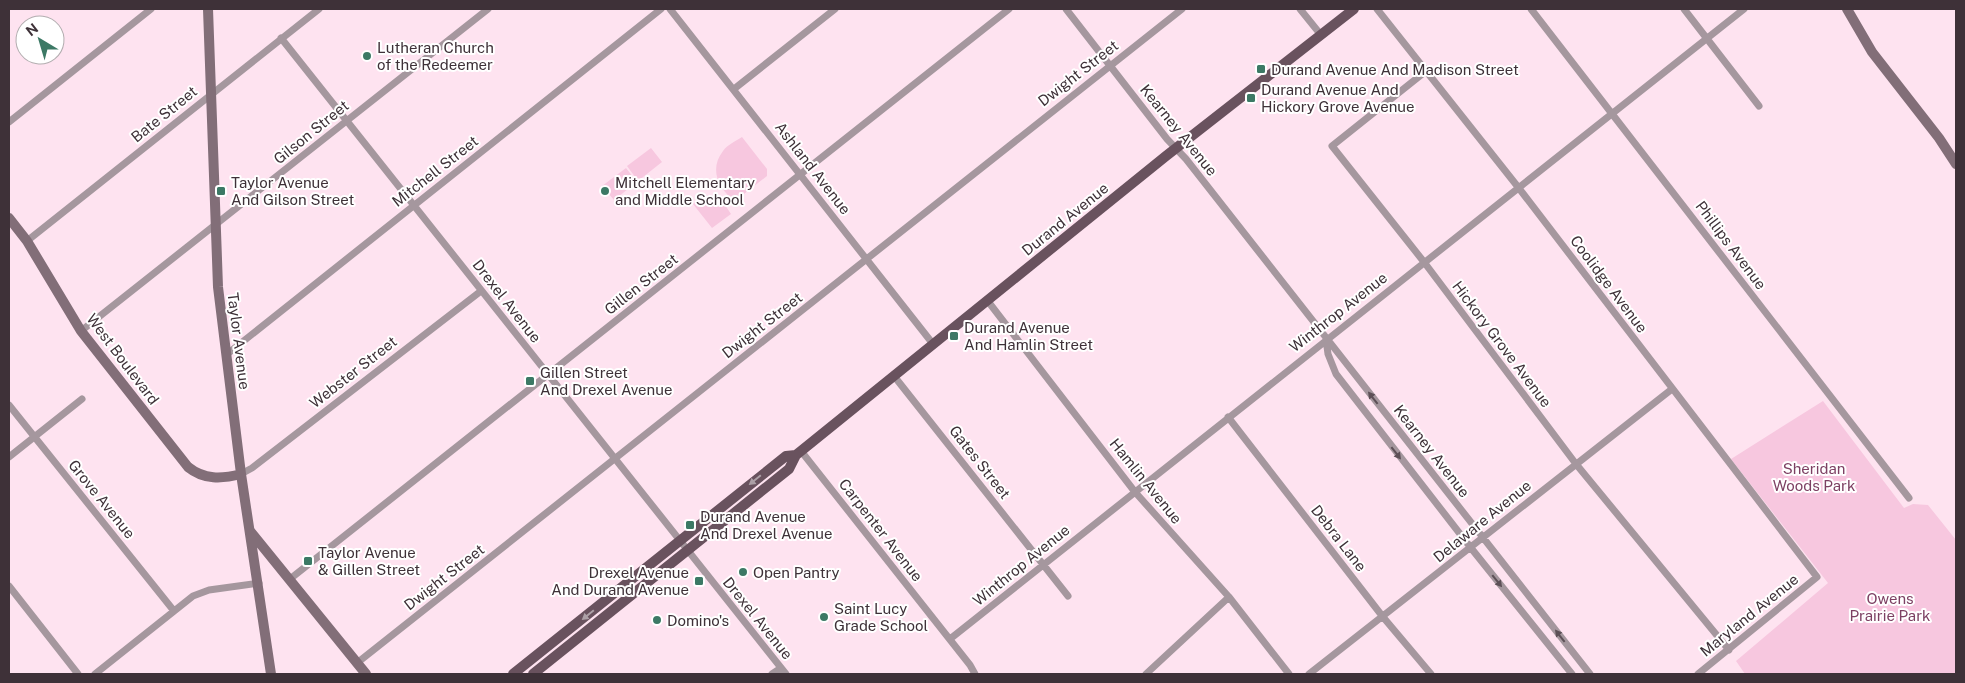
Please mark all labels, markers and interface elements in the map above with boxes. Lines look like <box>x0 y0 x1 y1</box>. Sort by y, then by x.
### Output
north arrow <box>15 15 65 65</box>
text: N <box>23 20 41 39</box>
street label: Dwight Street <box>1035 36 1121 109</box>
place label: Lutheran Church of the Redeemer <box>377 39 494 73</box>
marker: Lutheran Church of the Redeemer <box>361 50 373 62</box>
place label: Durand Avenue And Madison Street <box>1271 61 1519 78</box>
marker: Durand Avenue And Madison Street <box>1255 63 1267 75</box>
street label: Kearney Avenue <box>1137 81 1221 179</box>
place label: Durand Avenue And Hickory Grove Avenue <box>1261 81 1415 115</box>
street label: Bate Street <box>128 82 200 146</box>
marker: Durand Avenue And Hickory Grove Avenue <box>1245 92 1257 104</box>
street label: Gilson Street <box>270 97 352 167</box>
street label: Ashland Avenue <box>772 119 854 217</box>
street label: Mitchell Street <box>389 132 481 210</box>
place label: Taylor Avenue And Gilson Street <box>231 174 354 208</box>
place label: Mitchell Elementary and Middle School <box>615 174 755 208</box>
street label: Durand Avenue <box>1019 179 1111 259</box>
marker: Taylor Avenue And Gilson Street <box>215 185 227 197</box>
marker: Mitchell Elementary and Middle School <box>599 185 611 197</box>
street label: Phillips Avenue <box>1692 197 1770 293</box>
street label: Coolidge Avenue <box>1567 232 1651 336</box>
street label: Gillen Street <box>601 250 681 318</box>
street label: Drexel Avenue <box>469 256 545 346</box>
street label: Winthrop Avenue <box>1286 269 1390 355</box>
street label: Hickory Grove Avenue <box>1449 278 1555 410</box>
street label: Dwight Street <box>719 288 805 361</box>
street label: Taylor Avenue <box>225 291 253 391</box>
street label: West Boulevard <box>83 310 163 408</box>
place label: Durand Avenue And Hamlin Street <box>964 319 1093 353</box>
marker: Durand Avenue And Hamlin Street <box>948 330 960 342</box>
street label: Webster Street <box>306 333 400 411</box>
place label: Gillen Street And Drexel Avenue <box>540 364 672 398</box>
marker: Gillen Street And Drexel Avenue <box>524 375 536 387</box>
one-way arrow <box>1367 392 1378 405</box>
street label: Kearney Avenue <box>1391 401 1473 501</box>
street label: Gates Street <box>946 422 1014 502</box>
street label: Hamlin Avenue <box>1106 435 1186 527</box>
one-way arrow <box>1391 446 1402 459</box>
street label: Grove Avenue <box>65 456 139 542</box>
park label: Sheridan Woods Park <box>1773 460 1855 494</box>
one-way arrow <box>749 475 762 486</box>
street label: Carpenter Avenue <box>836 475 926 585</box>
street label: Delaware Avenue <box>1430 476 1534 566</box>
street label: Debra Lane <box>1308 502 1370 574</box>
place label: Durand Avenue And Drexel Avenue <box>700 508 832 542</box>
marker: Durand Avenue And Drexel Avenue <box>684 519 696 531</box>
street label: Winthrop Avenue <box>969 521 1073 609</box>
street label: Dwight Street <box>401 540 487 613</box>
place label: Taylor Avenue & Gillen Street <box>318 544 420 578</box>
marker: Taylor Avenue & Gillen Street <box>302 555 314 567</box>
place label: Drexel Avenue And Durand Avenue <box>551 564 689 598</box>
place label: Open Pantry <box>753 564 840 581</box>
marker: Open Pantry <box>737 566 749 578</box>
street label: Maryland Avenue <box>1697 570 1801 660</box>
street label: Drexel Avenue <box>720 574 796 662</box>
one-way arrow <box>1491 574 1502 587</box>
marker: Drexel Avenue And Durand Avenue <box>693 575 705 587</box>
park label: Owens Prairie Park <box>1850 590 1930 624</box>
place label: Saint Lucy Grade School <box>834 600 928 634</box>
one-way arrow <box>582 609 595 620</box>
marker: Saint Lucy Grade School <box>818 611 830 623</box>
place label: Domino's <box>667 612 729 629</box>
marker: Domino's <box>651 614 663 626</box>
one-way arrow <box>1554 630 1565 643</box>

